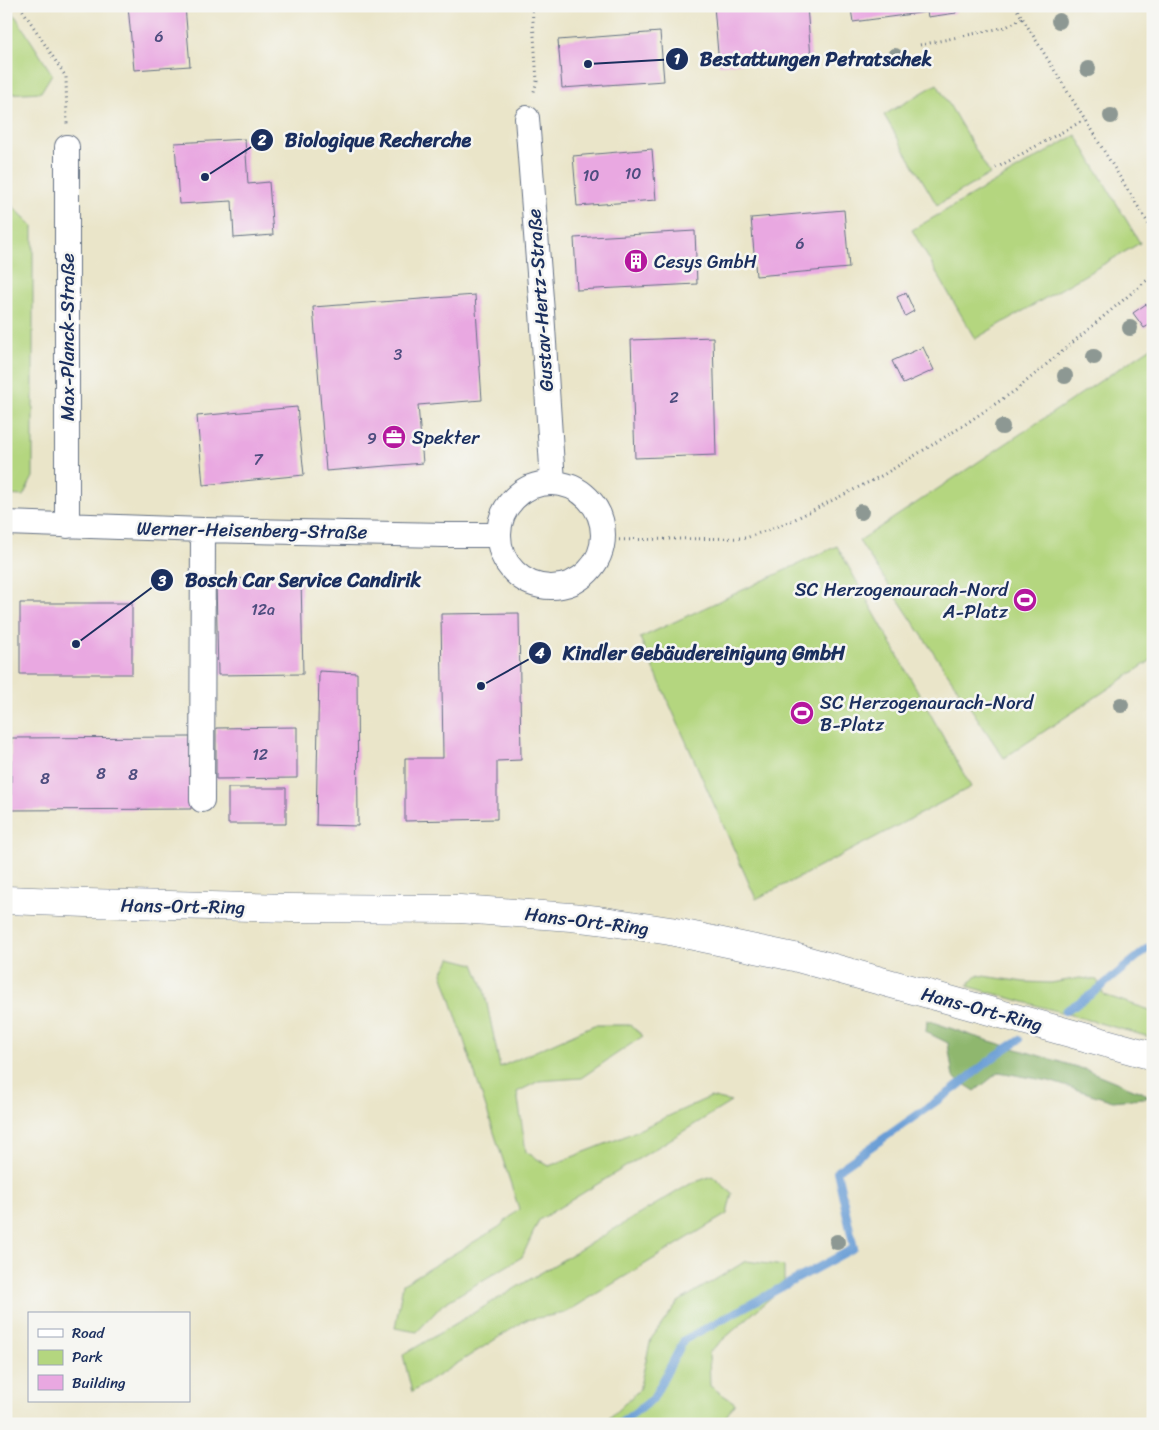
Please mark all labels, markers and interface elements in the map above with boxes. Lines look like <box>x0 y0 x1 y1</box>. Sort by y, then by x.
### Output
house number: 6 <box>154 22 164 51</box>
callout: Bestattungen Petratschek <box>665 42 943 77</box>
text: Bestattungen Petratschek <box>700 42 933 77</box>
text: 1 <box>674 46 681 72</box>
callout: Biologique Recherche <box>250 123 481 158</box>
text: Biologique Recherche <box>285 123 471 158</box>
text: 2 <box>257 127 267 153</box>
house number: 10 <box>625 159 641 188</box>
house number: 10 <box>583 161 599 190</box>
street label: Gustav-Hertz-Straße <box>517 207 563 393</box>
house number: 6 <box>795 229 805 258</box>
place label: Cesys GmbH <box>654 245 757 278</box>
building icon: Cesys GmbH <box>623 248 649 274</box>
street label: Max-Planck-Straße <box>51 253 84 421</box>
house number: 3 <box>394 340 403 369</box>
house number: 2 <box>669 383 679 412</box>
place label: Spekter <box>412 421 480 454</box>
house number: 9 <box>367 424 377 453</box>
office icon: Spekter <box>381 424 407 450</box>
house number: 7 <box>253 445 263 474</box>
street label: Werner-Heisenberg-Straße <box>136 511 368 549</box>
callout: Bosch Car Service Candirik <box>149 563 432 598</box>
text: Bosch Car Service Candirik <box>185 563 421 598</box>
text: 3 <box>157 568 167 594</box>
place label: SC Herzogenaurach-Nord A-Platz <box>795 573 1010 628</box>
sports icon: SC Herzogenaurach-Nord A-Platz <box>1012 587 1038 613</box>
house number: 12a <box>251 595 275 624</box>
callout: Kindler Gebäudereinigung GmbH <box>527 636 855 671</box>
text: Kindler Gebäudereinigung GmbH <box>562 636 846 671</box>
text: 4 <box>534 640 545 666</box>
place label: SC Herzogenaurach-Nord B-Platz <box>820 686 1035 741</box>
sports icon: SC Herzogenaurach-Nord B-Platz <box>789 700 815 726</box>
house number: 12 <box>252 740 268 769</box>
house number: 8 <box>96 759 106 788</box>
house number: 8 <box>128 760 138 789</box>
house number: 8 <box>40 764 50 793</box>
street label: Hans-Ort-Ring <box>120 888 246 924</box>
street label: Hans-Ort-Ring <box>523 897 651 945</box>
street label: Hans-Ort-Ring <box>918 977 1046 1041</box>
legend <box>28 1312 190 1402</box>
text: Road <box>72 1320 105 1346</box>
text: Park <box>72 1344 103 1370</box>
text: Building <box>72 1370 126 1396</box>

